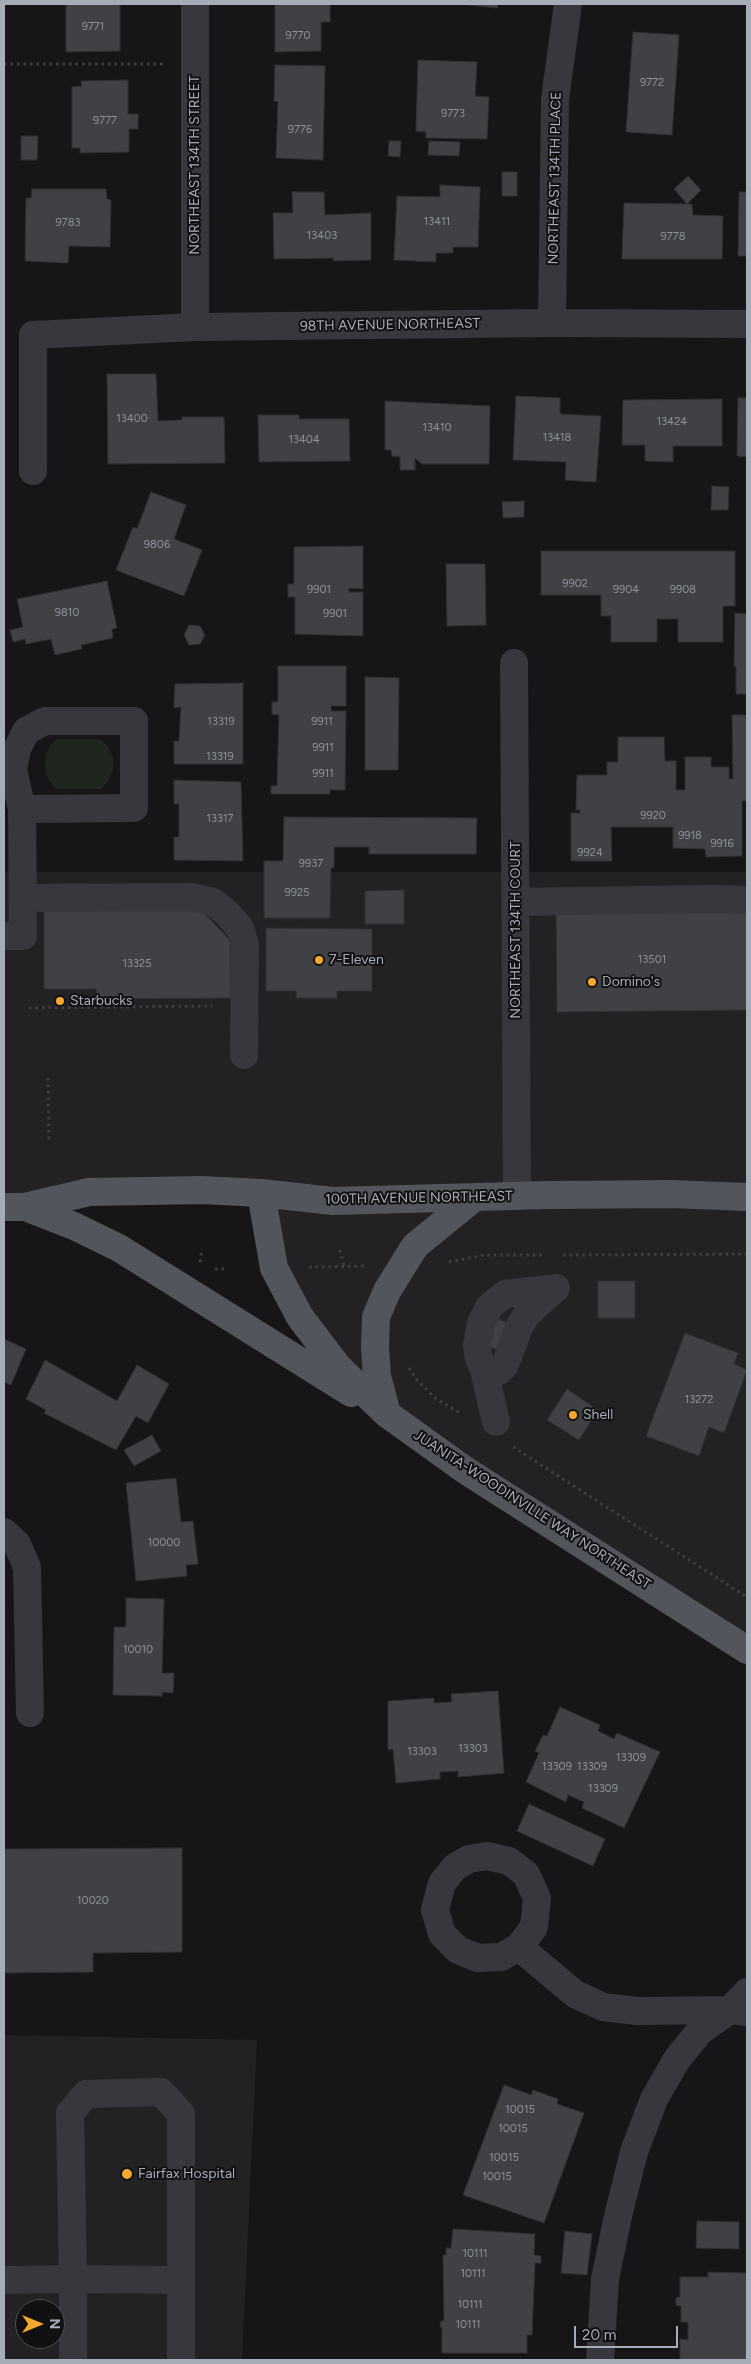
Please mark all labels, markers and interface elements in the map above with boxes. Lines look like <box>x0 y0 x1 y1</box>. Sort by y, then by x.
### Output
house number: 9771 <box>82 20 104 34</box>
house number: 9770 <box>285 29 311 43</box>
street label: NORTHEAST 134TH STREET <box>187 75 203 255</box>
house number: 9772 <box>640 76 664 90</box>
street label: NORTHEAST 134TH PLACE <box>545 91 565 265</box>
house number: 9773 <box>441 107 465 121</box>
house number: 9777 <box>93 114 117 128</box>
house number: 9776 <box>288 123 312 137</box>
house number: 13411 <box>424 215 450 229</box>
house number: 9783 <box>56 216 80 230</box>
house number: 13403 <box>307 229 337 243</box>
house number: 9778 <box>661 230 685 244</box>
street label: 98TH AVENUE NORTHEAST <box>300 315 480 335</box>
house number: 13400 <box>116 412 148 426</box>
house number: 13424 <box>657 415 687 429</box>
house number: 13410 <box>423 421 451 435</box>
house number: 13418 <box>543 431 571 445</box>
house number: 13404 <box>288 433 320 447</box>
house number: 9806 <box>144 538 170 552</box>
house number: 9902 <box>562 577 588 591</box>
house number: 9901 <box>307 583 331 597</box>
house number: 9904 <box>613 583 639 597</box>
house number: 9908 <box>670 583 696 597</box>
house number: 9810 <box>55 606 79 620</box>
house number: 9901 <box>323 607 347 621</box>
house number: 13319 <box>207 715 235 729</box>
house number: 9911 <box>311 715 333 729</box>
house number: 9911 <box>312 741 334 755</box>
house number: 13319 <box>206 750 234 764</box>
house number: 9911 <box>312 767 334 781</box>
house number: 9920 <box>640 809 666 823</box>
house number: 13317 <box>207 812 233 826</box>
house number: 9918 <box>678 829 702 843</box>
house number: 9916 <box>710 837 734 851</box>
street label: NORTHEAST 134TH COURT <box>508 841 524 1019</box>
house number: 9924 <box>577 846 603 860</box>
house number: 9937 <box>299 857 323 871</box>
house number: 9925 <box>285 886 309 900</box>
place label: 7-Eleven <box>329 952 384 968</box>
house number: 13501 <box>638 953 666 967</box>
marker: 7-Eleven <box>313 954 325 966</box>
house number: 13325 <box>123 957 151 971</box>
place label: Domino's <box>602 974 660 990</box>
marker: Domino's <box>586 976 598 988</box>
place label: Starbucks <box>70 993 133 1009</box>
marker: Starbucks <box>54 995 66 1007</box>
street label: 100TH AVENUE NORTHEAST <box>325 1188 513 1208</box>
house number: 13272 <box>685 1393 713 1407</box>
place label: Shell <box>583 1407 613 1423</box>
marker: Shell <box>567 1409 579 1421</box>
street label: JUANITA-WOODINVILLE WAY NORTHEAST <box>410 1427 654 1593</box>
house number: 10000 <box>148 1536 180 1550</box>
house number: 10010 <box>123 1643 153 1657</box>
house number: 13303 <box>458 1742 488 1756</box>
house number: 13303 <box>407 1745 437 1759</box>
house number: 13309 <box>616 1751 646 1765</box>
house number: 13309 <box>542 1760 572 1774</box>
house number: 13309 <box>577 1760 607 1774</box>
house number: 13309 <box>588 1782 618 1796</box>
house number: 10020 <box>77 1894 109 1908</box>
house number: 10015 <box>505 2103 535 2117</box>
house number: 10015 <box>498 2122 528 2136</box>
house number: 10015 <box>489 2151 519 2165</box>
place label: Fairfax Hospital <box>138 2166 235 2182</box>
marker: Fairfax Hospital <box>120 2167 134 2181</box>
house number: 10015 <box>482 2170 512 2184</box>
house number: 10111 <box>462 2247 488 2261</box>
house number: 10111 <box>460 2267 486 2281</box>
house number: 10111 <box>457 2298 483 2312</box>
north arrow <box>15 2299 65 2349</box>
scale bar <box>576 2316 680 2348</box>
house number: 10111 <box>455 2318 481 2332</box>
text: N <box>46 2319 63 2329</box>
text: 20 m <box>582 2326 616 2344</box>

